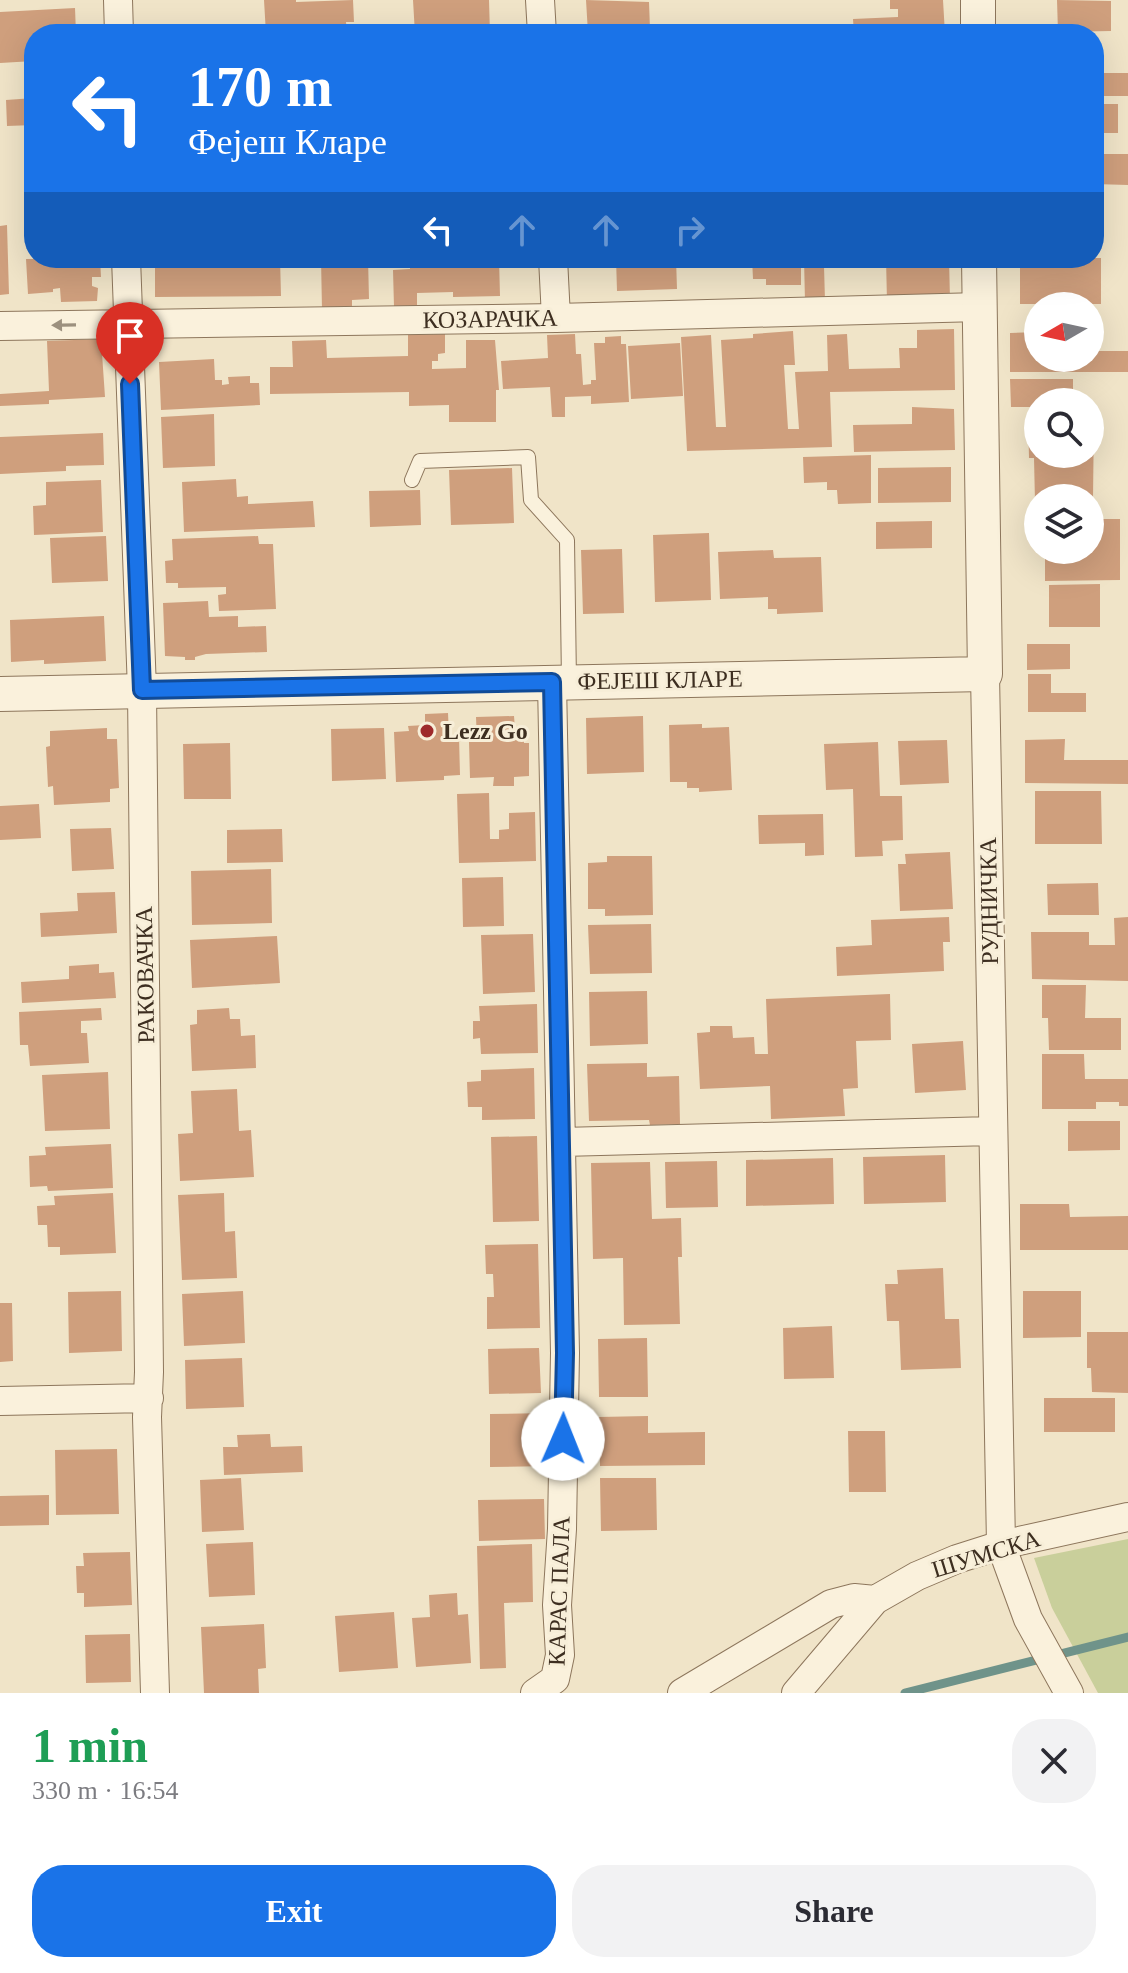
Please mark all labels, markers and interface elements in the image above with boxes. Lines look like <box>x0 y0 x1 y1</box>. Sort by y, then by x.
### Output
icon: left <box>56 56 160 160</box>
text: 170 m <box>188 56 333 118</box>
text: Фејеш Кларе <box>188 122 387 162</box>
icon: left <box>416 208 460 252</box>
icon: ahead <box>500 208 544 252</box>
icon: ahead <box>584 208 628 252</box>
icon: right <box>668 208 712 252</box>
north arrow <box>1024 292 1104 372</box>
map controls <box>1024 292 1104 564</box>
pin <box>96 302 164 384</box>
street label: КОЗАРАЧКА <box>422 305 558 333</box>
icon: arrive <box>108 314 152 358</box>
one-way arrow <box>51 318 76 331</box>
button: search <box>1024 388 1104 468</box>
button: layers <box>1024 484 1104 564</box>
street label: ФЕЈЕШ КЛАРЕ <box>577 666 743 694</box>
place label: Lezz Go <box>443 718 528 744</box>
marker: Lezz Go <box>418 722 436 740</box>
street label: РУДНИЧКА <box>975 836 1003 965</box>
street label: РАКОВАЧКА <box>131 905 159 1044</box>
position arrow <box>521 1397 605 1481</box>
street label: КАРАС ПАЛА <box>543 1515 575 1666</box>
street label: ШУМСКА <box>929 1525 1044 1583</box>
text: 1 min <box>32 1719 148 1772</box>
button: close <box>1012 1719 1096 1803</box>
text: 330 m · 16:54 <box>32 1776 179 1805</box>
button: Exit <box>32 1865 556 1957</box>
button: Share <box>572 1865 1096 1957</box>

